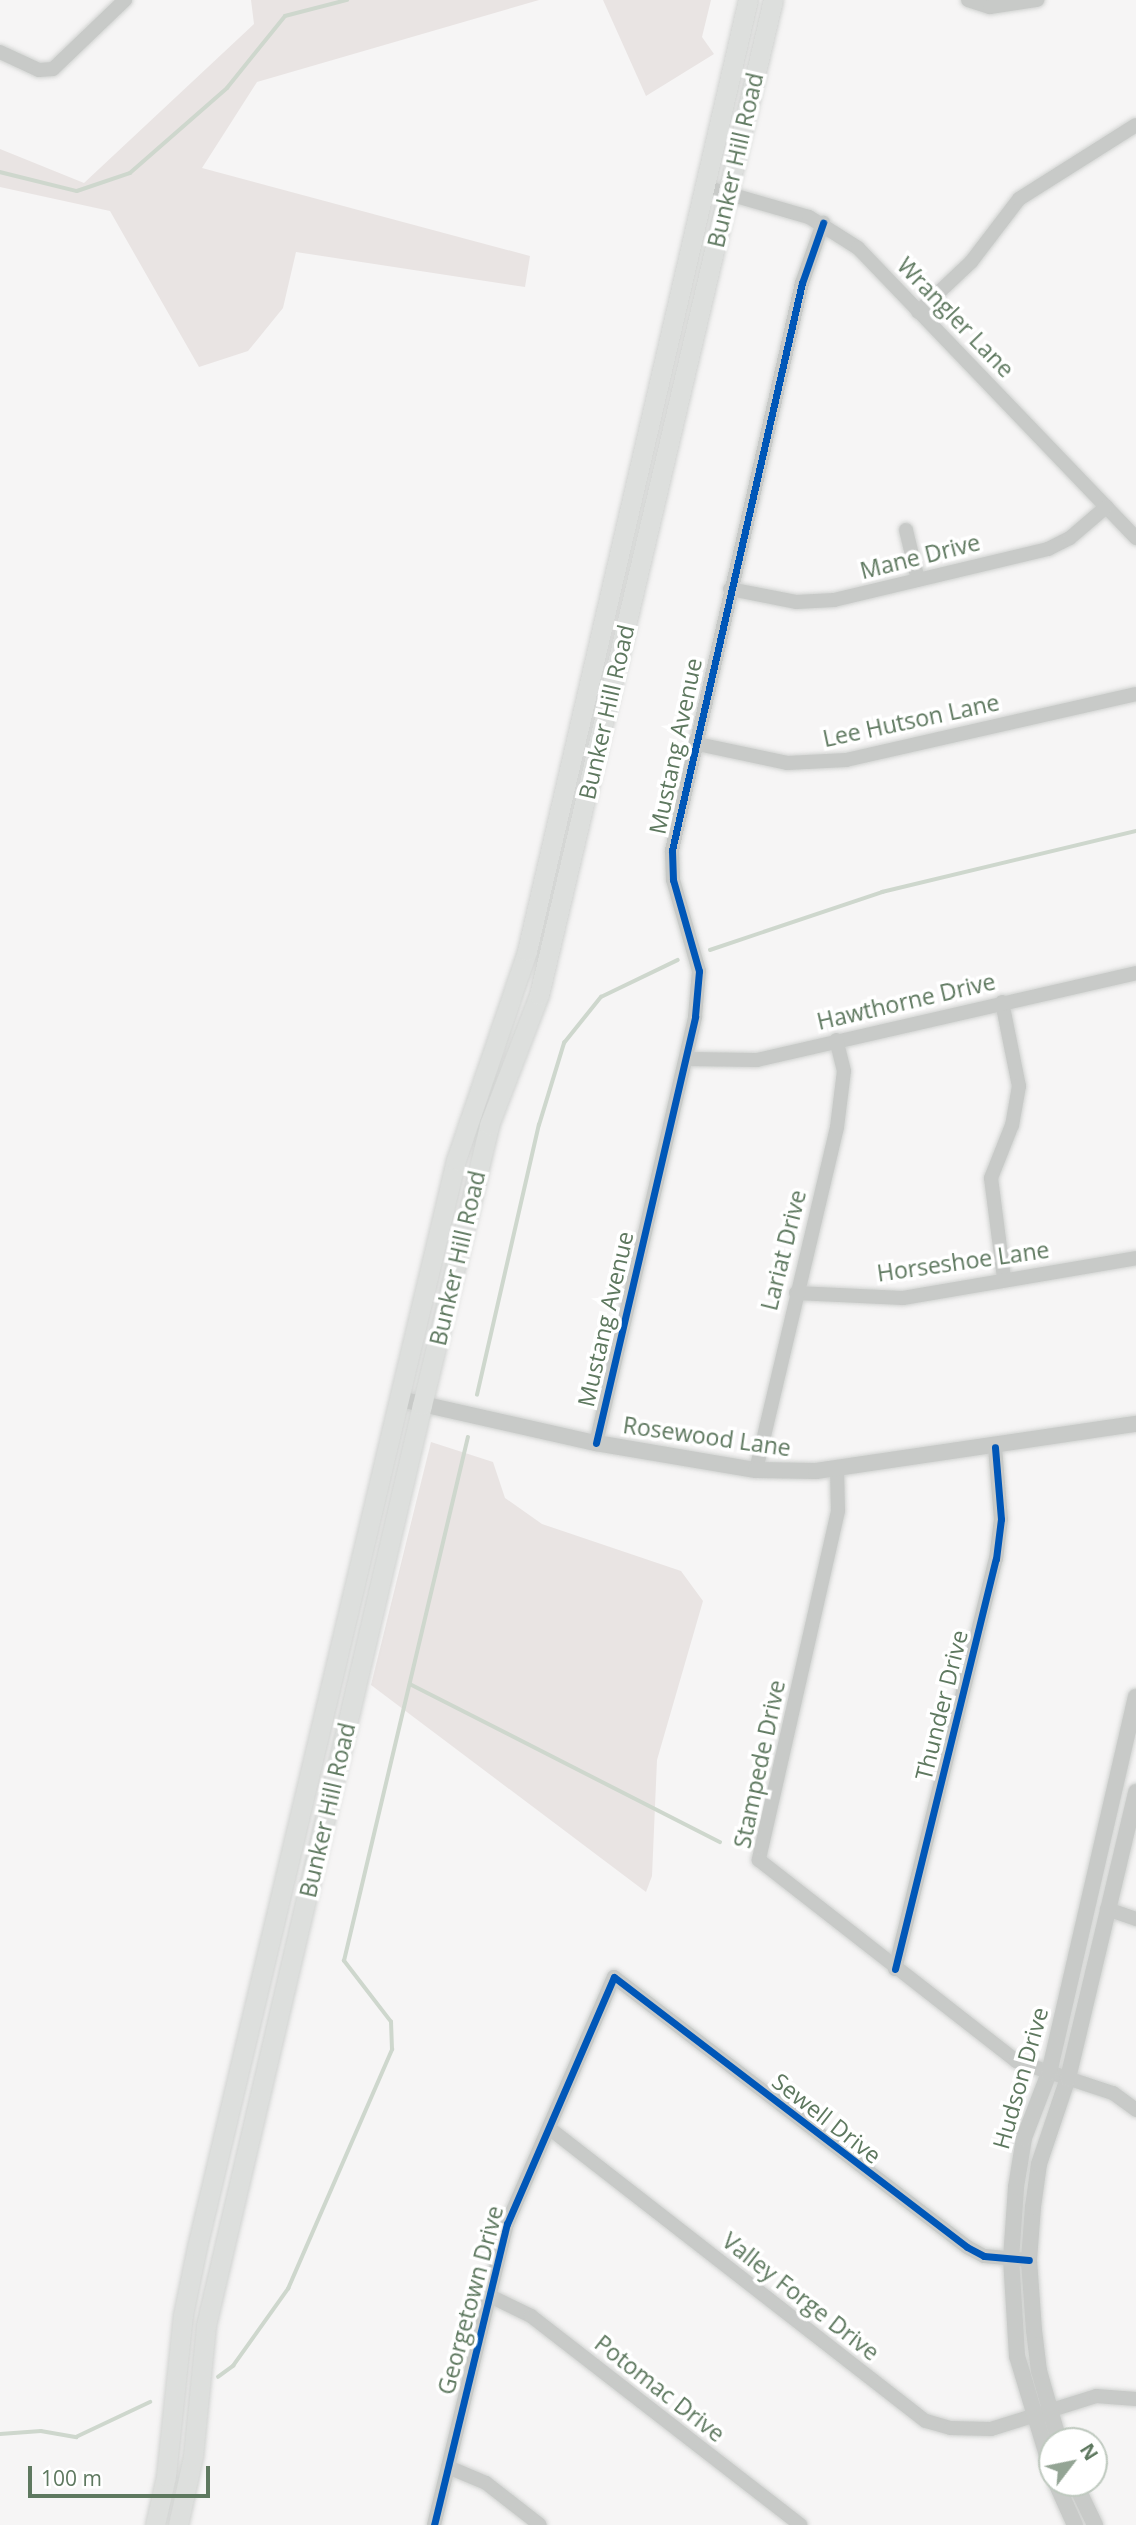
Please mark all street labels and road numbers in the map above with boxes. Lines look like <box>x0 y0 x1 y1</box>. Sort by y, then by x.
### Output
street label: Bunker Hill Road <box>701 70 769 250</box>
street label: Wrangler Lane <box>892 251 1020 383</box>
street label: Mane Drive <box>857 528 983 584</box>
street label: Bunker Hill Road <box>572 622 640 802</box>
street label: Mustang Avenue <box>643 655 707 837</box>
street label: Lee Hutson Lane <box>820 688 1002 752</box>
street label: Hawthorne Drive <box>814 967 998 1035</box>
street label: Bunker Hill Road <box>423 1168 491 1348</box>
street label: Lariat Drive <box>755 1187 811 1313</box>
street label: Mustang Avenue <box>571 1229 639 1409</box>
street label: Horseshoe Lane <box>875 1235 1051 1287</box>
street label: Rosewood Lane <box>621 1411 793 1461</box>
street label: Thunder Drive <box>909 1627 973 1783</box>
street label: Stampede Drive <box>728 1677 790 1851</box>
street label: Bunker Hill Road <box>293 1720 361 1900</box>
street label: Hudson Drive <box>987 2004 1053 2152</box>
street label: Sewell Drive <box>767 2067 887 2169</box>
street label: Georgetown Drive <box>431 2202 509 2398</box>
street label: Valley Forge Drive <box>717 2226 885 2366</box>
street label: Potomac Drive <box>590 2329 730 2447</box>

